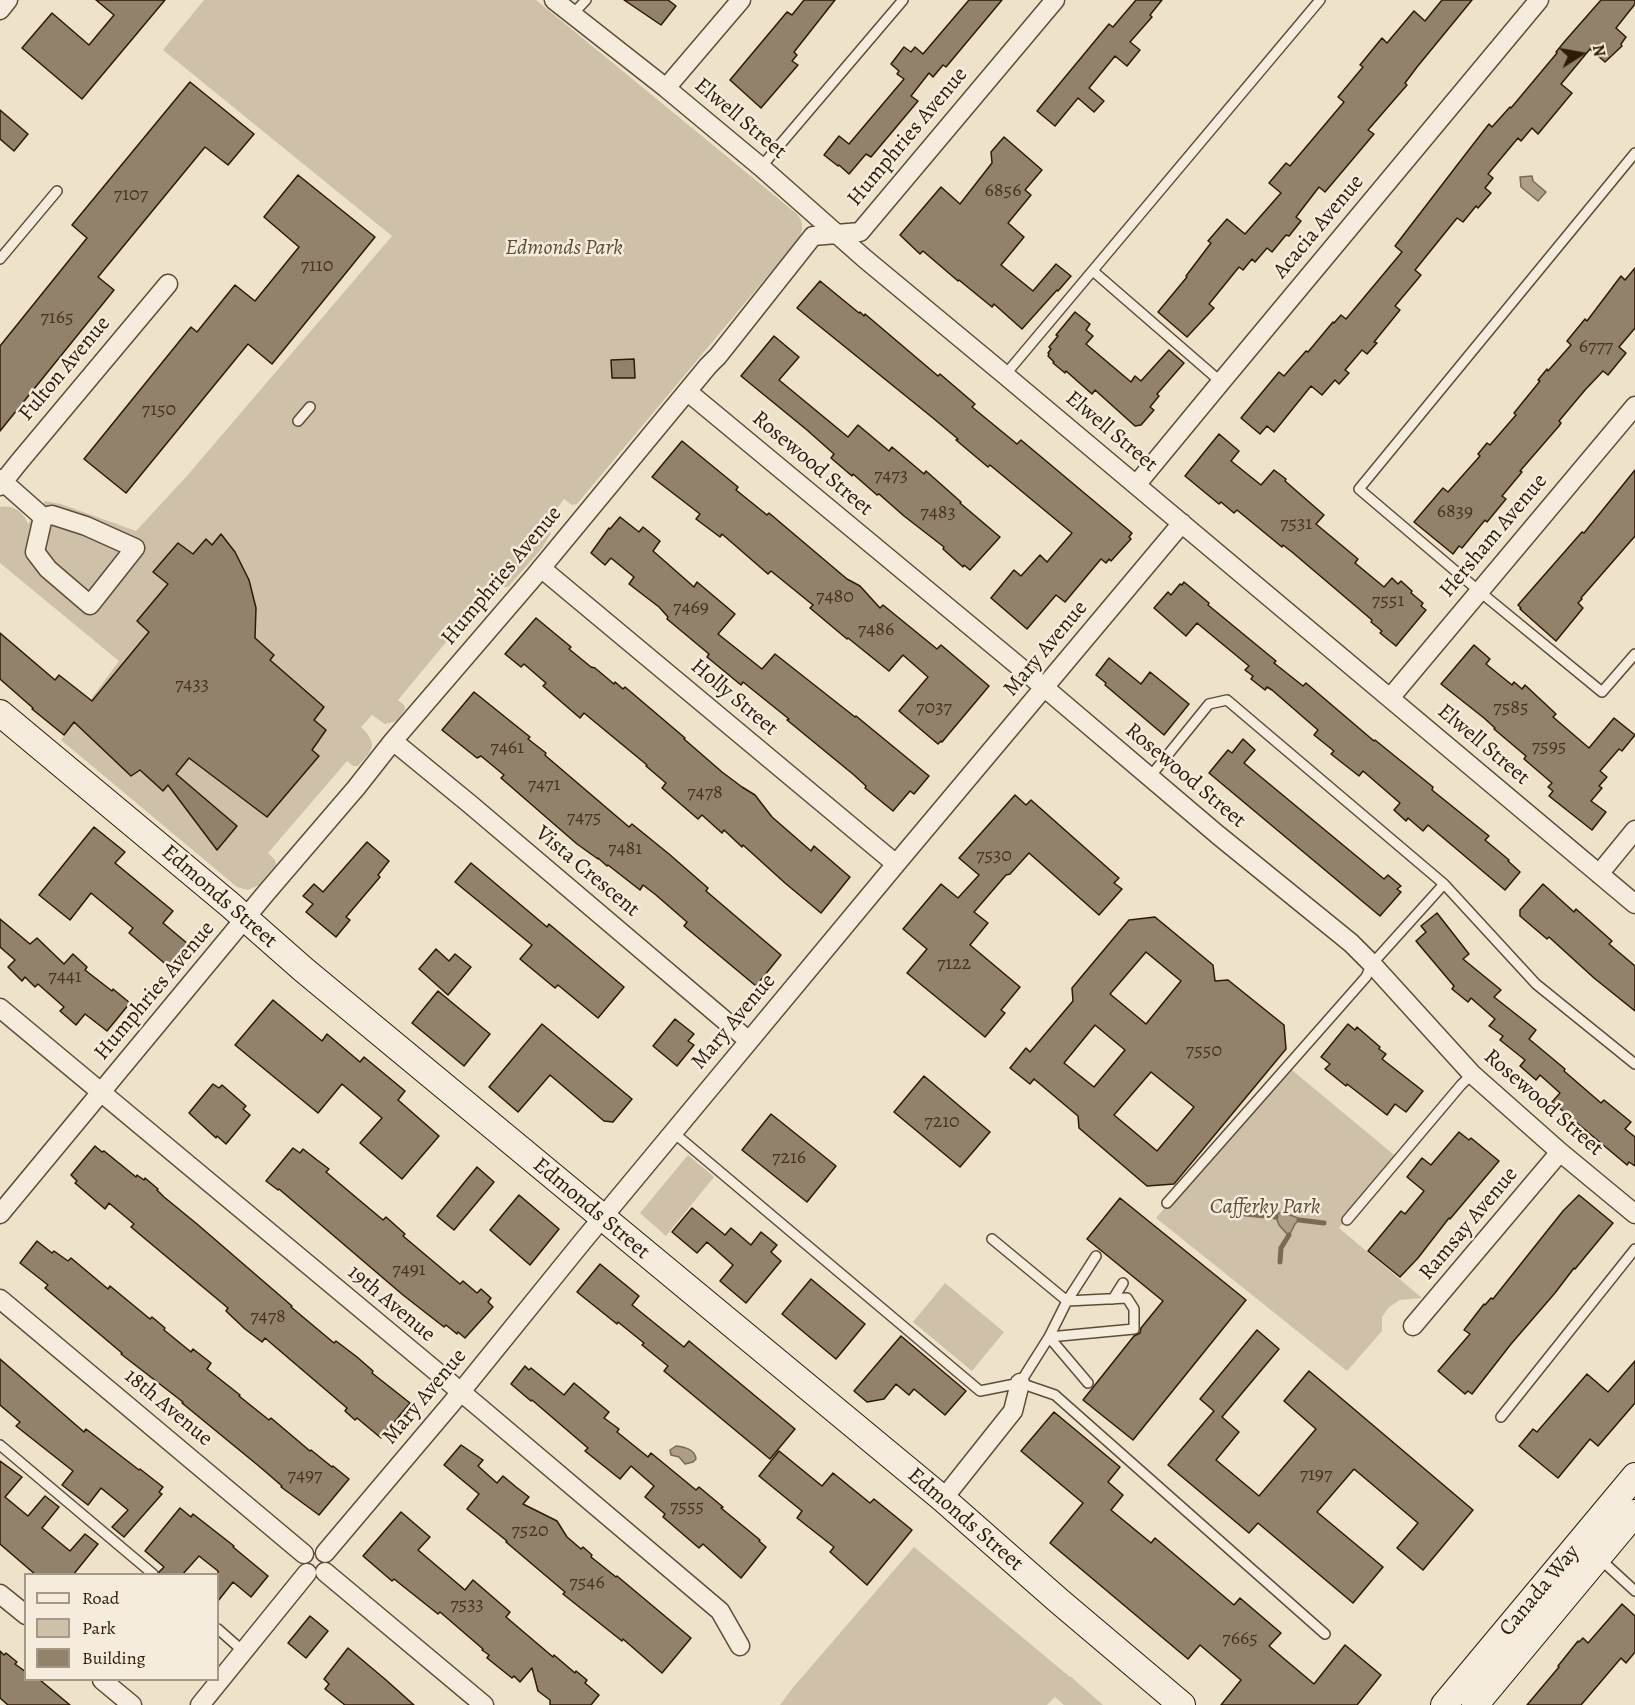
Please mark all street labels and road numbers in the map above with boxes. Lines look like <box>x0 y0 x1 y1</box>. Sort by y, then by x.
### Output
street label: Humphries Avenue <box>842 62 974 212</box>
street label: Elwell Street <box>688 73 792 165</box>
street label: Acacia Avenue <box>1268 170 1370 284</box>
street label: Fulton Avenue <box>14 311 116 427</box>
street label: Elwell Street <box>1059 386 1163 478</box>
street label: Rosewood Street <box>746 406 878 522</box>
street label: Hersham Avenue <box>1435 469 1553 603</box>
street label: Humphries Avenue <box>436 501 568 651</box>
street label: Mary Avenue <box>998 596 1094 702</box>
street label: Holly Street <box>685 654 783 742</box>
street label: Elwell Street <box>1431 699 1535 791</box>
street label: Rosewood Street <box>1119 718 1251 834</box>
street label: Vista Crescent <box>530 821 644 923</box>
street label: Edmonds Street <box>156 840 282 954</box>
street label: Humphries Avenue <box>89 916 221 1066</box>
street label: Mary Avenue <box>686 969 782 1075</box>
street label: Rosewood Street <box>1478 1044 1608 1162</box>
street label: Edmonds Street <box>527 1152 655 1266</box>
street label: Ramsay Avenue <box>1414 1162 1524 1286</box>
street label: 19th Avenue <box>342 1260 440 1348</box>
street label: Mary Avenue <box>377 1344 473 1450</box>
street label: 18th Avenue <box>119 1363 217 1453</box>
street label: Edmonds Street <box>902 1463 1028 1577</box>
street label: Canada Way <box>1494 1540 1586 1642</box>

